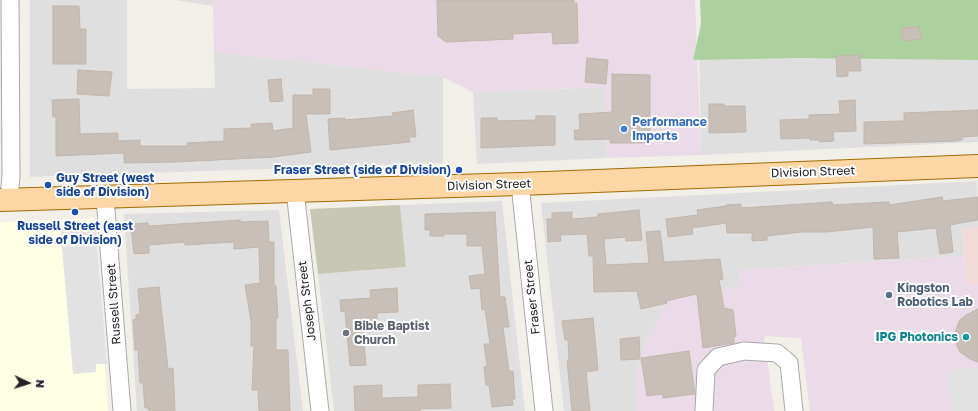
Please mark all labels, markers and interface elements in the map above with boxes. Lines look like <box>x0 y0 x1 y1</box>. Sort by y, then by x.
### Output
place label: Performance Imports <box>632 115 707 143</box>
marker: Performance Imports <box>619 124 629 134</box>
place label: Fraser Street (side of Division) <box>274 163 451 177</box>
street label: Division Street <box>771 163 855 181</box>
marker: Fraser Street (side of Division) <box>454 165 464 175</box>
place label: Guy Street (west side of Division) <box>56 171 154 199</box>
street label: Division Street <box>447 176 531 194</box>
marker: Guy Street (west side of Division) <box>43 180 53 190</box>
marker: Russell Street (east side of Division) <box>70 207 80 217</box>
place label: Russell Street (east side of Division) <box>17 219 133 247</box>
street label: Fraser Street <box>521 259 543 335</box>
street label: Joseph Street <box>295 260 319 342</box>
street label: Russell Street <box>104 263 124 345</box>
place label: Kingston Robotics Lab <box>897 281 973 309</box>
marker: Kingston Robotics Lab <box>884 290 894 300</box>
place label: Bible Baptist Church <box>354 319 429 347</box>
marker: Bible Baptist Church <box>341 328 351 338</box>
place label: IPG Photonics <box>875 330 958 344</box>
marker: IPG Photonics <box>961 332 971 342</box>
north arrow <box>8 363 48 403</box>
text: N <box>34 379 47 389</box>

